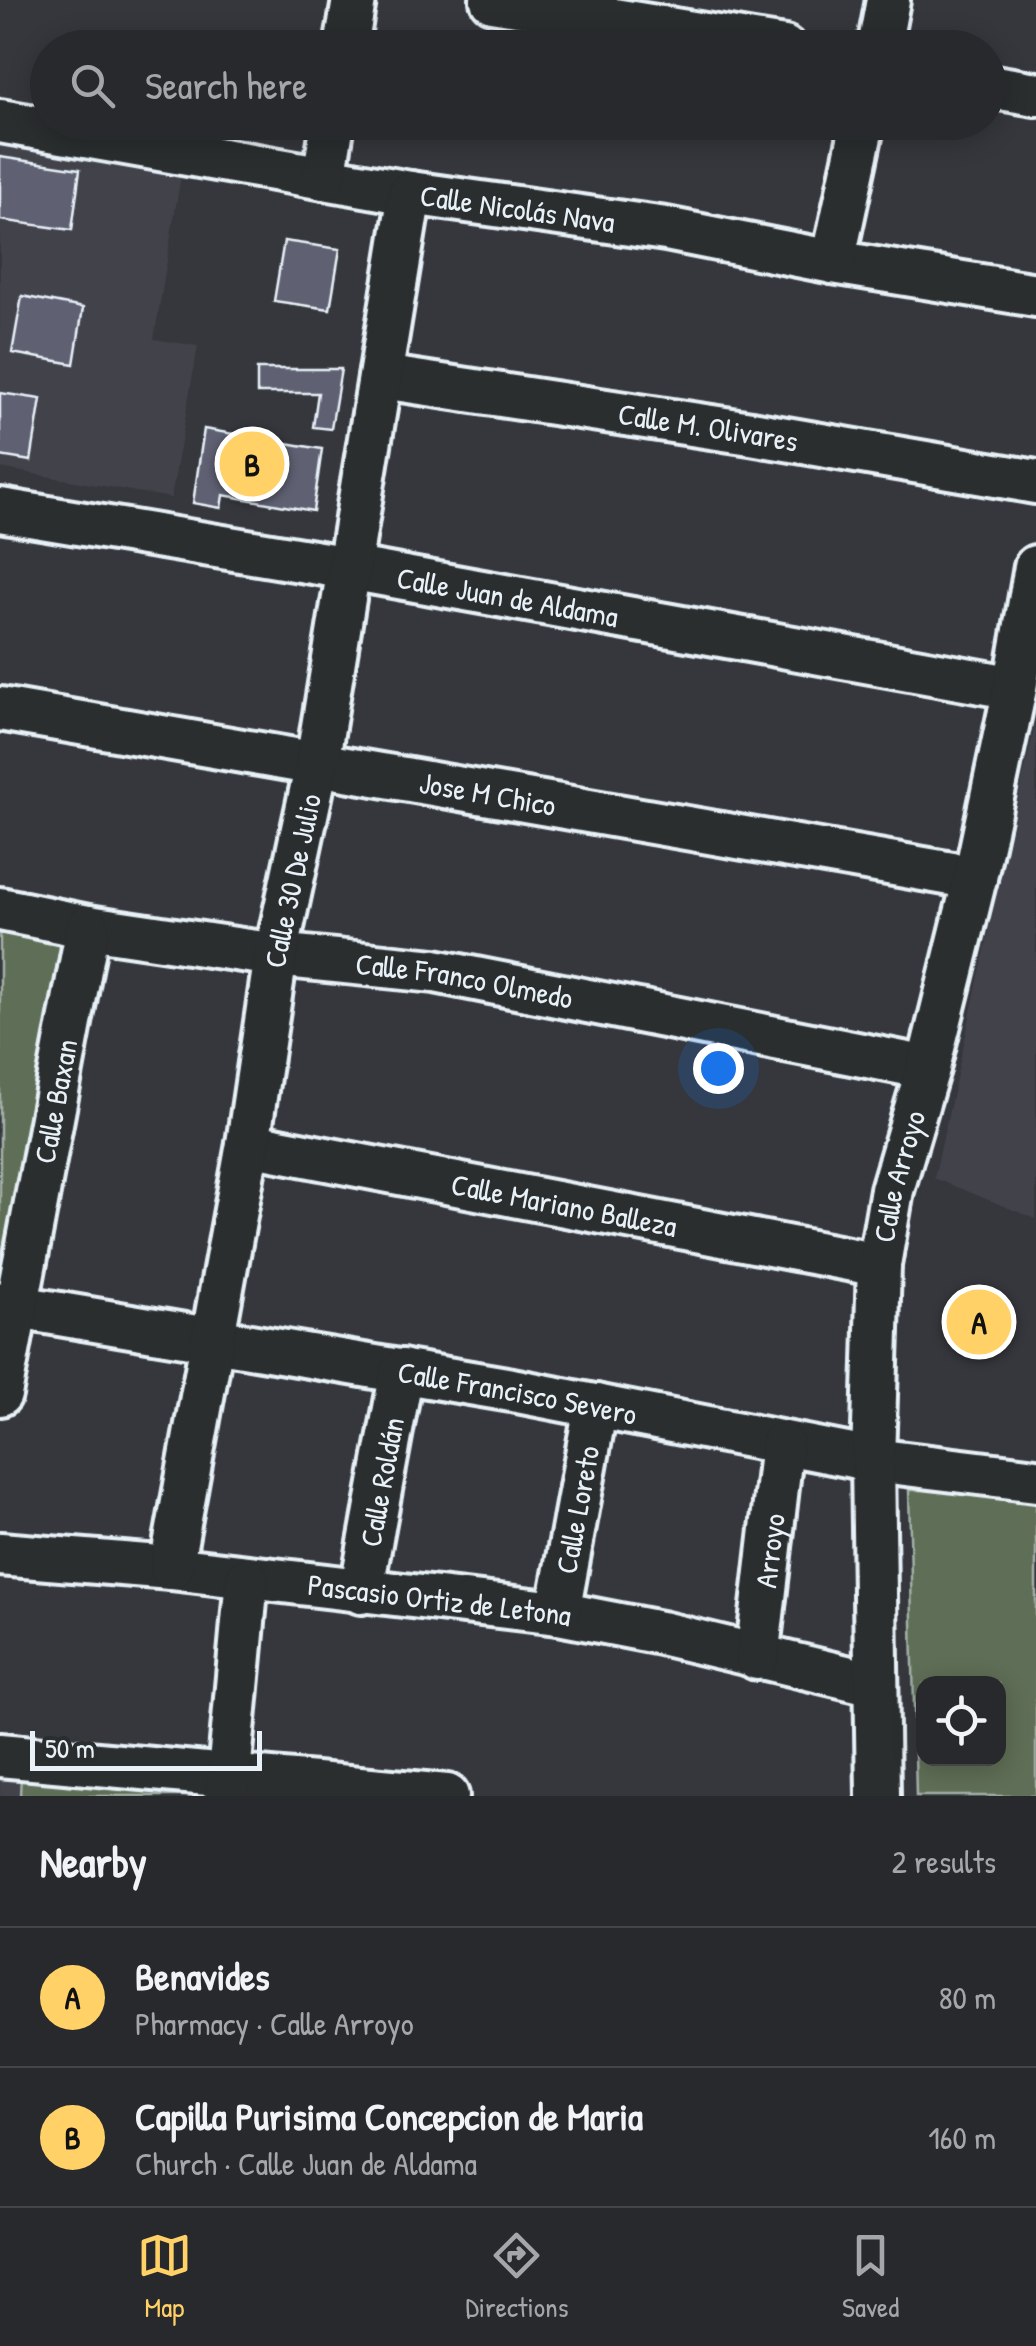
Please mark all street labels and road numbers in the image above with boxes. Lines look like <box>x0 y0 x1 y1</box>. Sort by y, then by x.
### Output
street label: Calle Nicolás Nava <box>418 175 618 242</box>
street label: Calle M. Olivares <box>616 393 801 461</box>
street label: Calle Juan de Aldama <box>394 557 622 636</box>
street label: Jose M Chico <box>416 762 559 825</box>
street label: Calle 30 De Julio <box>254 790 330 970</box>
street label: Calle Franco Olmedo <box>354 943 576 1018</box>
street label: Calle Baxan <box>24 1036 86 1167</box>
street label: Calle Arroyo <box>863 1106 934 1245</box>
street label: Calle Mariano Balleza <box>448 1163 681 1246</box>
street label: Calle Francisco Severo <box>395 1351 640 1434</box>
street label: Calle Roldán <box>350 1414 413 1550</box>
street label: Calle Loreto <box>546 1443 608 1577</box>
street label: Arroyo <box>745 1511 794 1590</box>
street label: Pascasio Ortiz de Letona <box>306 1564 575 1635</box>

